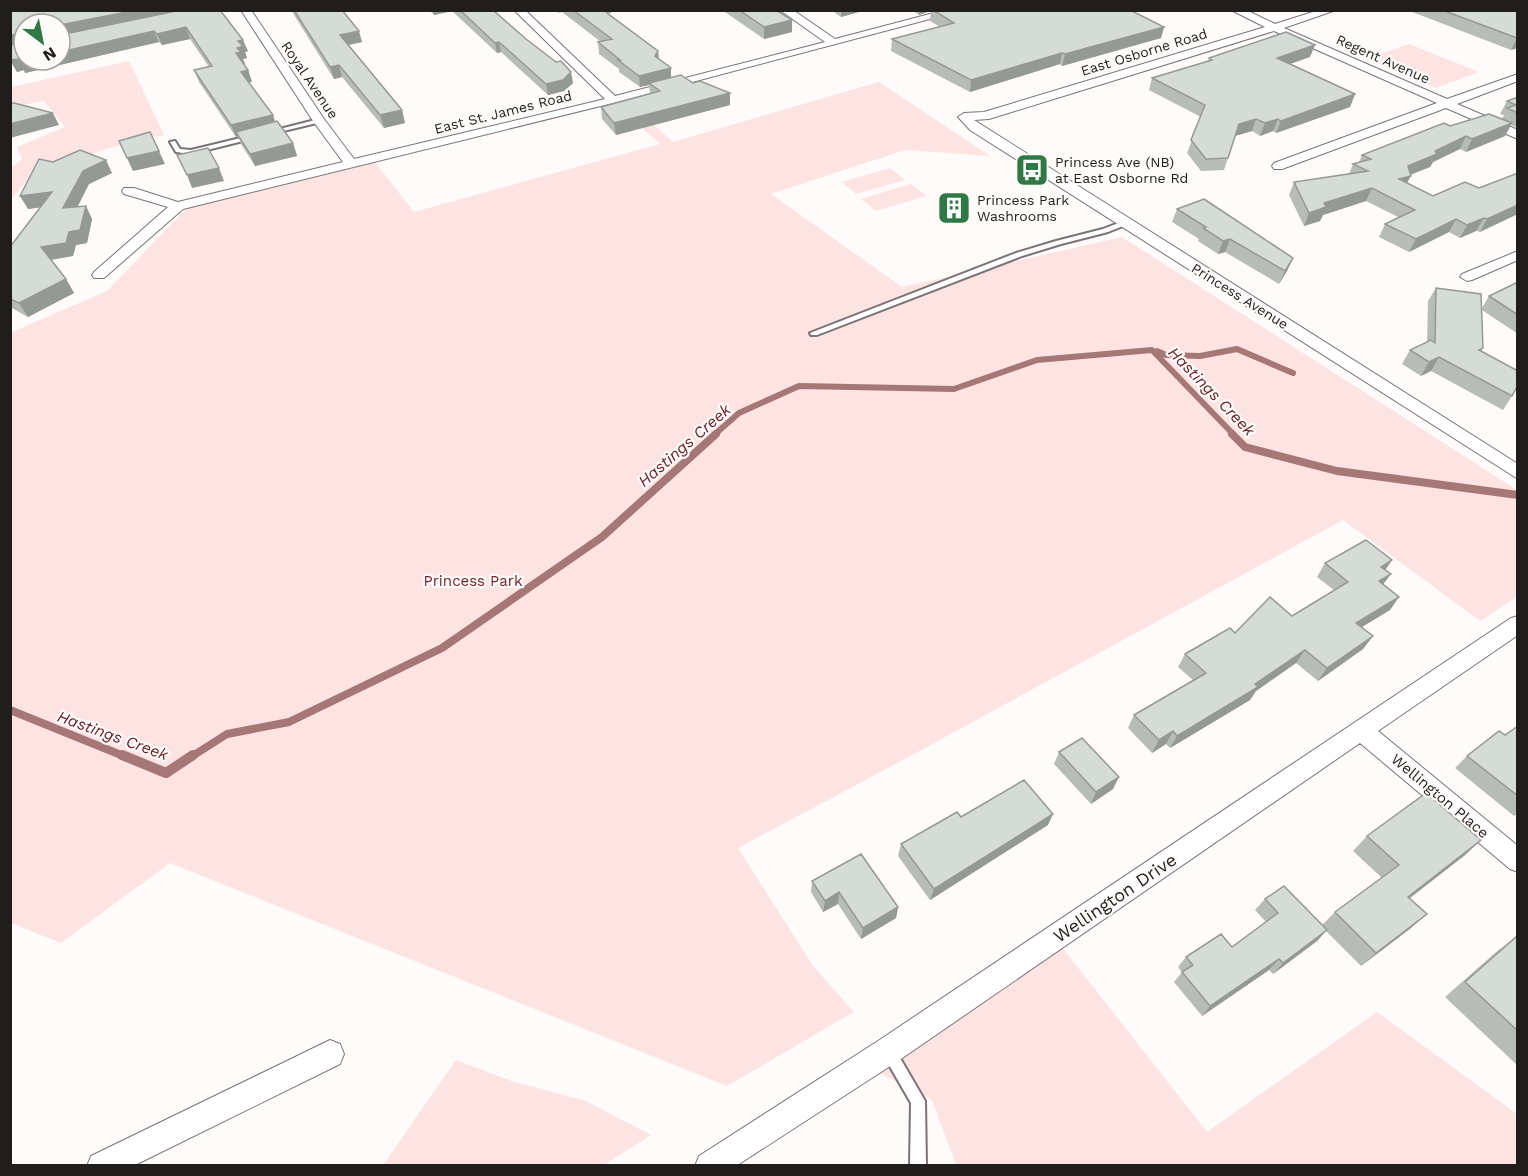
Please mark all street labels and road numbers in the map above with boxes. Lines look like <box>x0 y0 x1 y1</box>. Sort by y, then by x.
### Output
street label: East Osborne Road <box>1079 25 1209 79</box>
street label: Regent Avenue <box>1334 31 1432 87</box>
street label: Royal Avenue <box>278 38 342 122</box>
street label: East St. James Road <box>433 87 573 137</box>
street label: Princess Avenue <box>1189 260 1291 332</box>
street label: Wellington Place <box>1387 750 1493 842</box>
street label: Wellington Drive <box>1049 849 1180 947</box>

